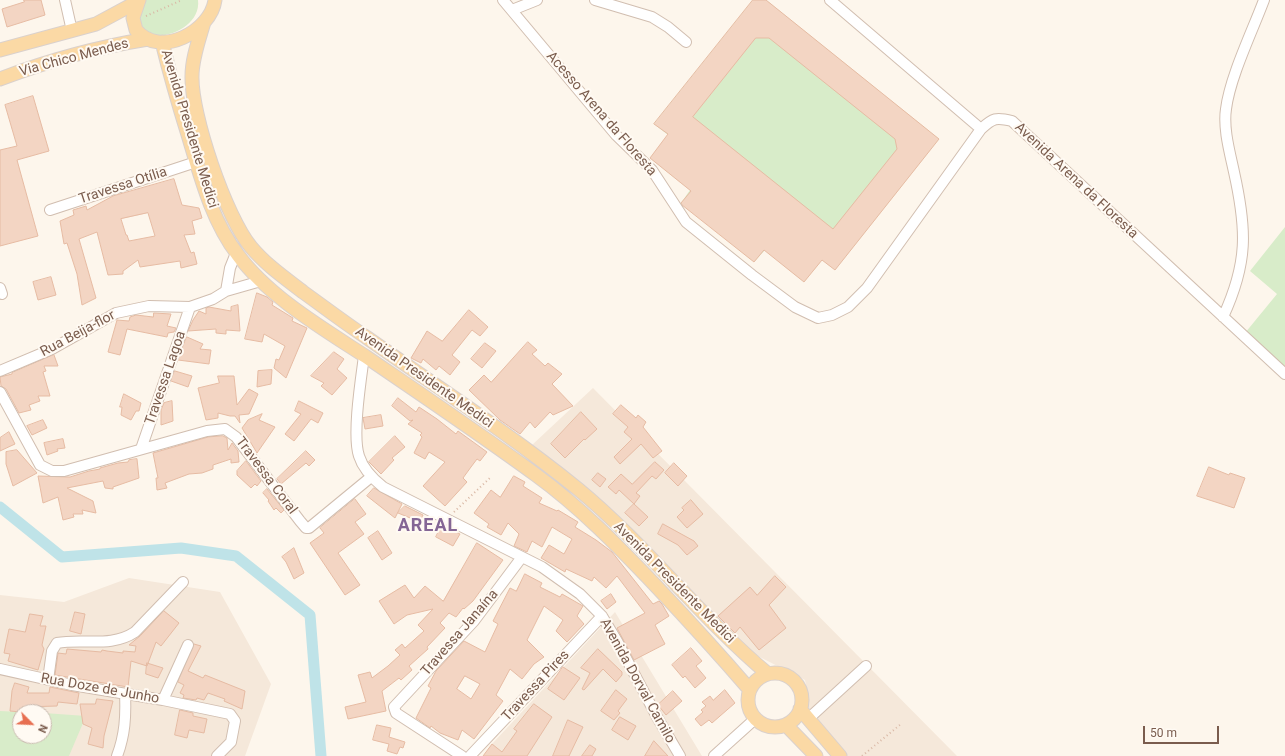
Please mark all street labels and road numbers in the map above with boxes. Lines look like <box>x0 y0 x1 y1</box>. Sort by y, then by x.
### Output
street label: Via Chico Mendes <box>18 35 130 81</box>
street label: Avenida Presidente Medici <box>157 48 221 210</box>
street label: Acesso Arena da Floresta <box>542 48 660 180</box>
street label: Avenida Arena da Floresta <box>1011 119 1141 243</box>
street label: Travessa Otília <box>77 164 169 208</box>
street label: Rua Beija-flor <box>38 307 118 361</box>
street label: Avenida Presidente Medici <box>352 324 496 432</box>
street label: Travessa Lagoa <box>142 329 190 427</box>
street label: Travessa Coral <box>232 434 300 518</box>
street label: Avenida Presidente Medici <box>610 519 738 647</box>
street label: Travessa Janaína <box>418 586 502 680</box>
street label: Avenida Dorval Camilo <box>596 616 678 746</box>
street label: Travessa Pires <box>499 647 573 725</box>
street label: Rua Doze de Junho <box>40 670 160 708</box>

